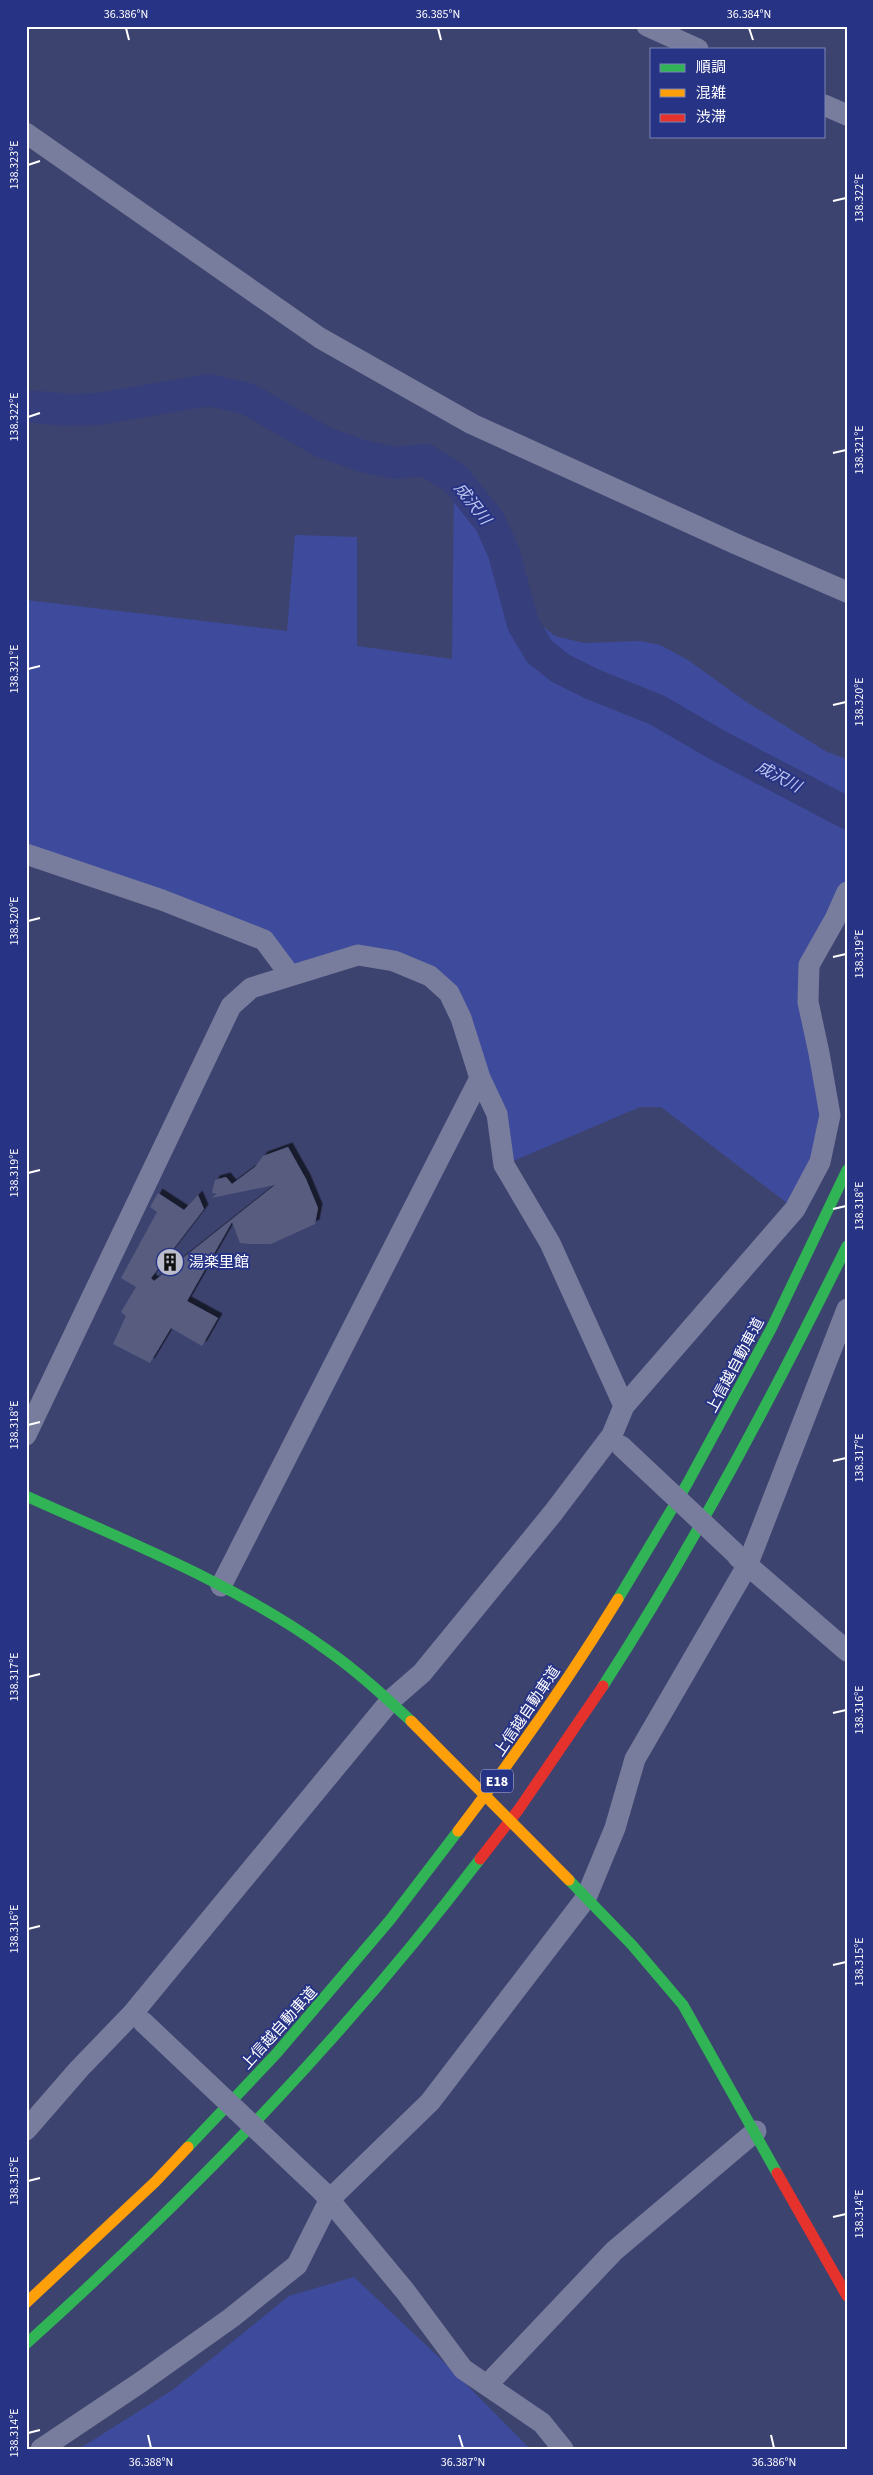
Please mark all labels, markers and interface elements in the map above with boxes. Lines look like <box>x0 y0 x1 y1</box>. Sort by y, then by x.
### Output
text: 36.386°N <box>104 6 148 23</box>
text: 36.385°N <box>416 6 460 23</box>
text: 36.384°N <box>727 6 771 23</box>
legend <box>650 48 826 138</box>
text: 順調 <box>696 57 726 78</box>
text: 混雑 <box>696 83 726 104</box>
text: 渋滞 <box>696 107 726 128</box>
text: 138.323°E <box>6 140 23 190</box>
text: 138.322°E <box>851 173 868 223</box>
text: 138.322°E <box>6 392 23 442</box>
text: 138.321°E <box>851 425 868 475</box>
water label: 成沢川 <box>449 478 497 531</box>
text: 138.321°E <box>6 644 23 694</box>
text: 138.320°E <box>851 677 868 727</box>
water label: 成沢川 <box>752 756 807 799</box>
text: 138.320°E <box>6 896 23 946</box>
text: 138.319°E <box>851 929 868 979</box>
text: 138.319°E <box>6 1148 23 1198</box>
text: 138.318°E <box>851 1181 868 1231</box>
building icon: 湯楽里館 <box>155 1247 185 1277</box>
place label: 湯楽里館 <box>189 1252 249 1273</box>
street label: 上信越自動車道 <box>702 1314 769 1417</box>
text: 138.318°E <box>6 1400 23 1450</box>
text: 138.317°E <box>851 1433 868 1483</box>
text: 138.317°E <box>6 1652 23 1702</box>
street label: 上信越自動車道 <box>489 1662 565 1761</box>
text: 138.316°E <box>851 1685 868 1735</box>
road number: E18 <box>481 1770 513 1792</box>
text: 138.316°E <box>6 1904 23 1954</box>
text: 138.315°E <box>851 1937 868 1987</box>
street label: 上信越自動車道 <box>236 1982 322 2074</box>
text: 138.315°E <box>6 2156 23 2206</box>
text: 138.314°E <box>851 2189 868 2239</box>
text: 138.314°E <box>6 2408 23 2458</box>
text: 36.388°N <box>129 2454 173 2471</box>
text: 36.387°N <box>441 2454 485 2471</box>
text: 36.386°N <box>752 2454 796 2471</box>

